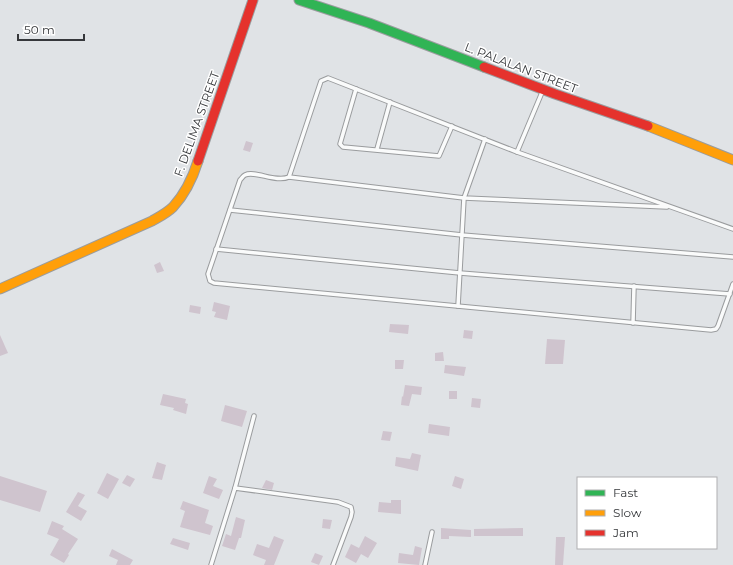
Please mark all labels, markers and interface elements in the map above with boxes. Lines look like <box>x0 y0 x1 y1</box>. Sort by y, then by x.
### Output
scale bar <box>18 16 84 42</box>
text: 50 m <box>24 22 55 37</box>
street label: L. PALALAN STREET <box>463 39 580 96</box>
street label: F. DELIMA STREET <box>171 69 223 178</box>
legend <box>577 477 717 549</box>
text: Fast <box>613 485 638 500</box>
text: Slow <box>613 505 642 520</box>
text: Jam <box>612 525 639 540</box>

